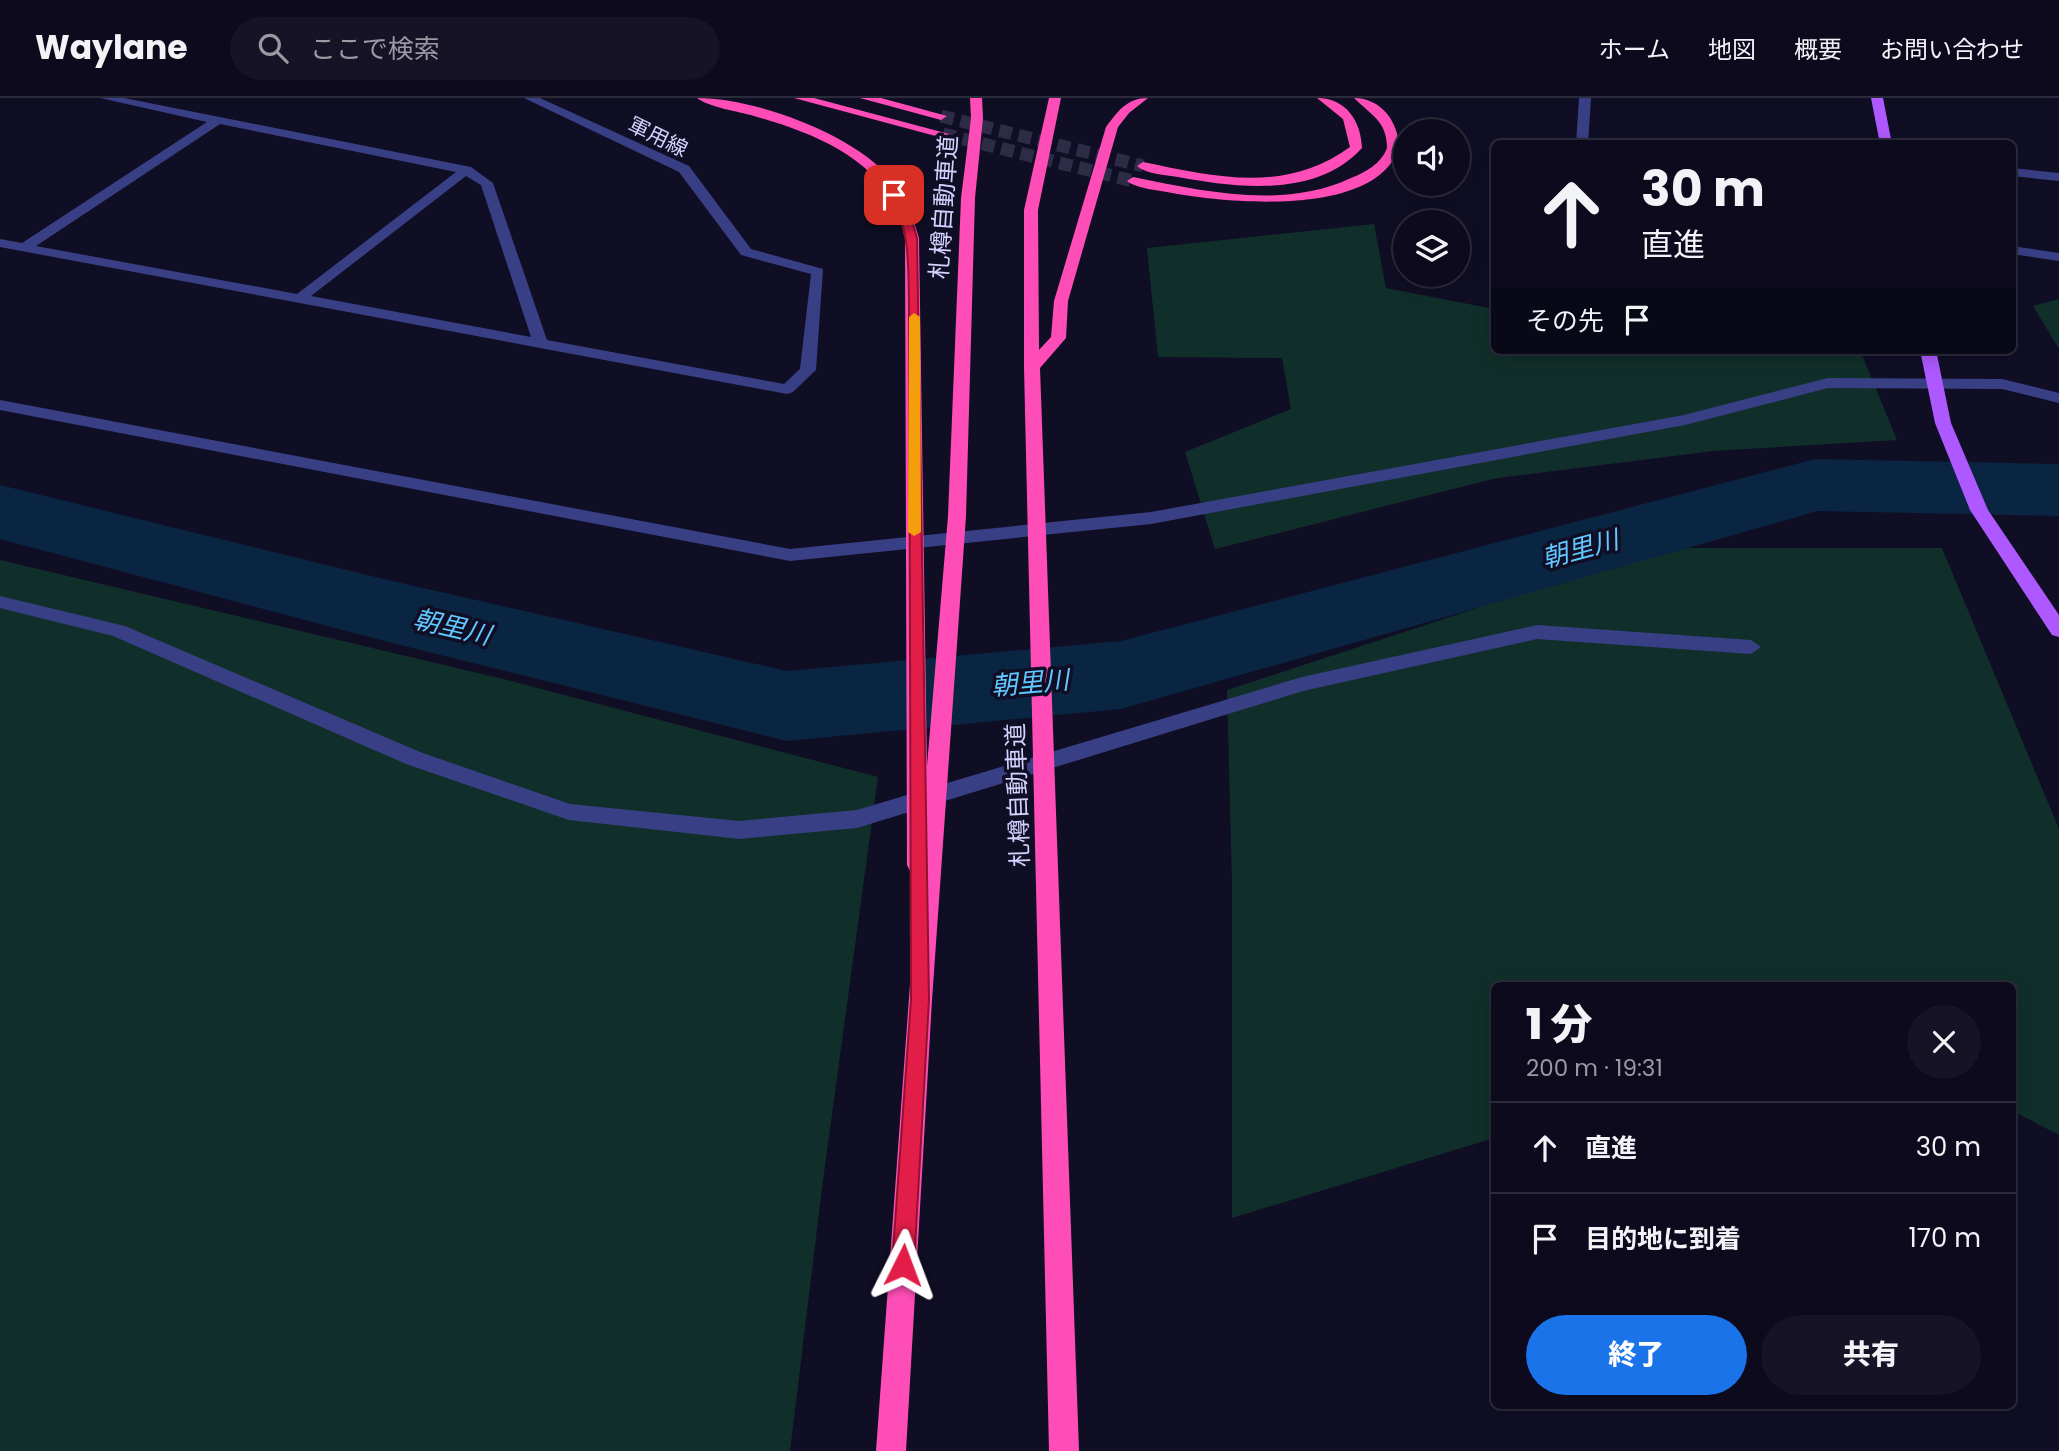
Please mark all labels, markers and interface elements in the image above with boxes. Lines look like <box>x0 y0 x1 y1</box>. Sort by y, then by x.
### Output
search box <box>230 17 720 80</box>
text: Waylane <box>35 24 188 71</box>
icon: search <box>254 29 292 67</box>
text: ここで検索 <box>310 31 440 67</box>
text: ホーム <box>1599 33 1670 66</box>
text: 地図 <box>1708 33 1756 66</box>
text: 概要 <box>1794 33 1842 66</box>
text: お問い合わせ <box>1880 33 2024 66</box>
street label: 軍用線 <box>624 110 693 163</box>
map controls <box>1393 119 1470 287</box>
button: sound <box>1393 119 1470 196</box>
street label: 札樽自動車道 <box>922 134 965 280</box>
text: 30 m <box>1641 155 1765 223</box>
pin <box>864 165 924 225</box>
icon: ahead <box>1526 168 1617 259</box>
icon: arrive <box>875 176 913 214</box>
button: layers <box>1393 210 1470 287</box>
text: 直進 <box>1641 222 1705 267</box>
icon: arrive <box>1618 301 1656 339</box>
text: その先 <box>1526 303 1604 339</box>
water label: 朝里川 <box>1538 521 1625 576</box>
water label: 朝里川 <box>410 601 497 654</box>
water label: 朝里川 <box>990 661 1073 704</box>
street label: 札樽自動車道 <box>998 722 1037 868</box>
text: 1 分 <box>1526 995 1592 1054</box>
button: close <box>1907 1005 1981 1079</box>
text: 200 m · 19:31 <box>1526 1052 1663 1084</box>
icon: ahead <box>1526 1129 1564 1167</box>
text: 30 m <box>1916 1129 1981 1165</box>
text: 直進 <box>1585 1130 1637 1166</box>
icon: arrive <box>1526 1220 1564 1258</box>
text: 170 m <box>1908 1220 1981 1256</box>
text: 目的地に到着 <box>1585 1221 1741 1257</box>
position arrow <box>866 1228 940 1302</box>
button: 終了 <box>1526 1315 1747 1395</box>
button: 共有 <box>1761 1315 1981 1395</box>

